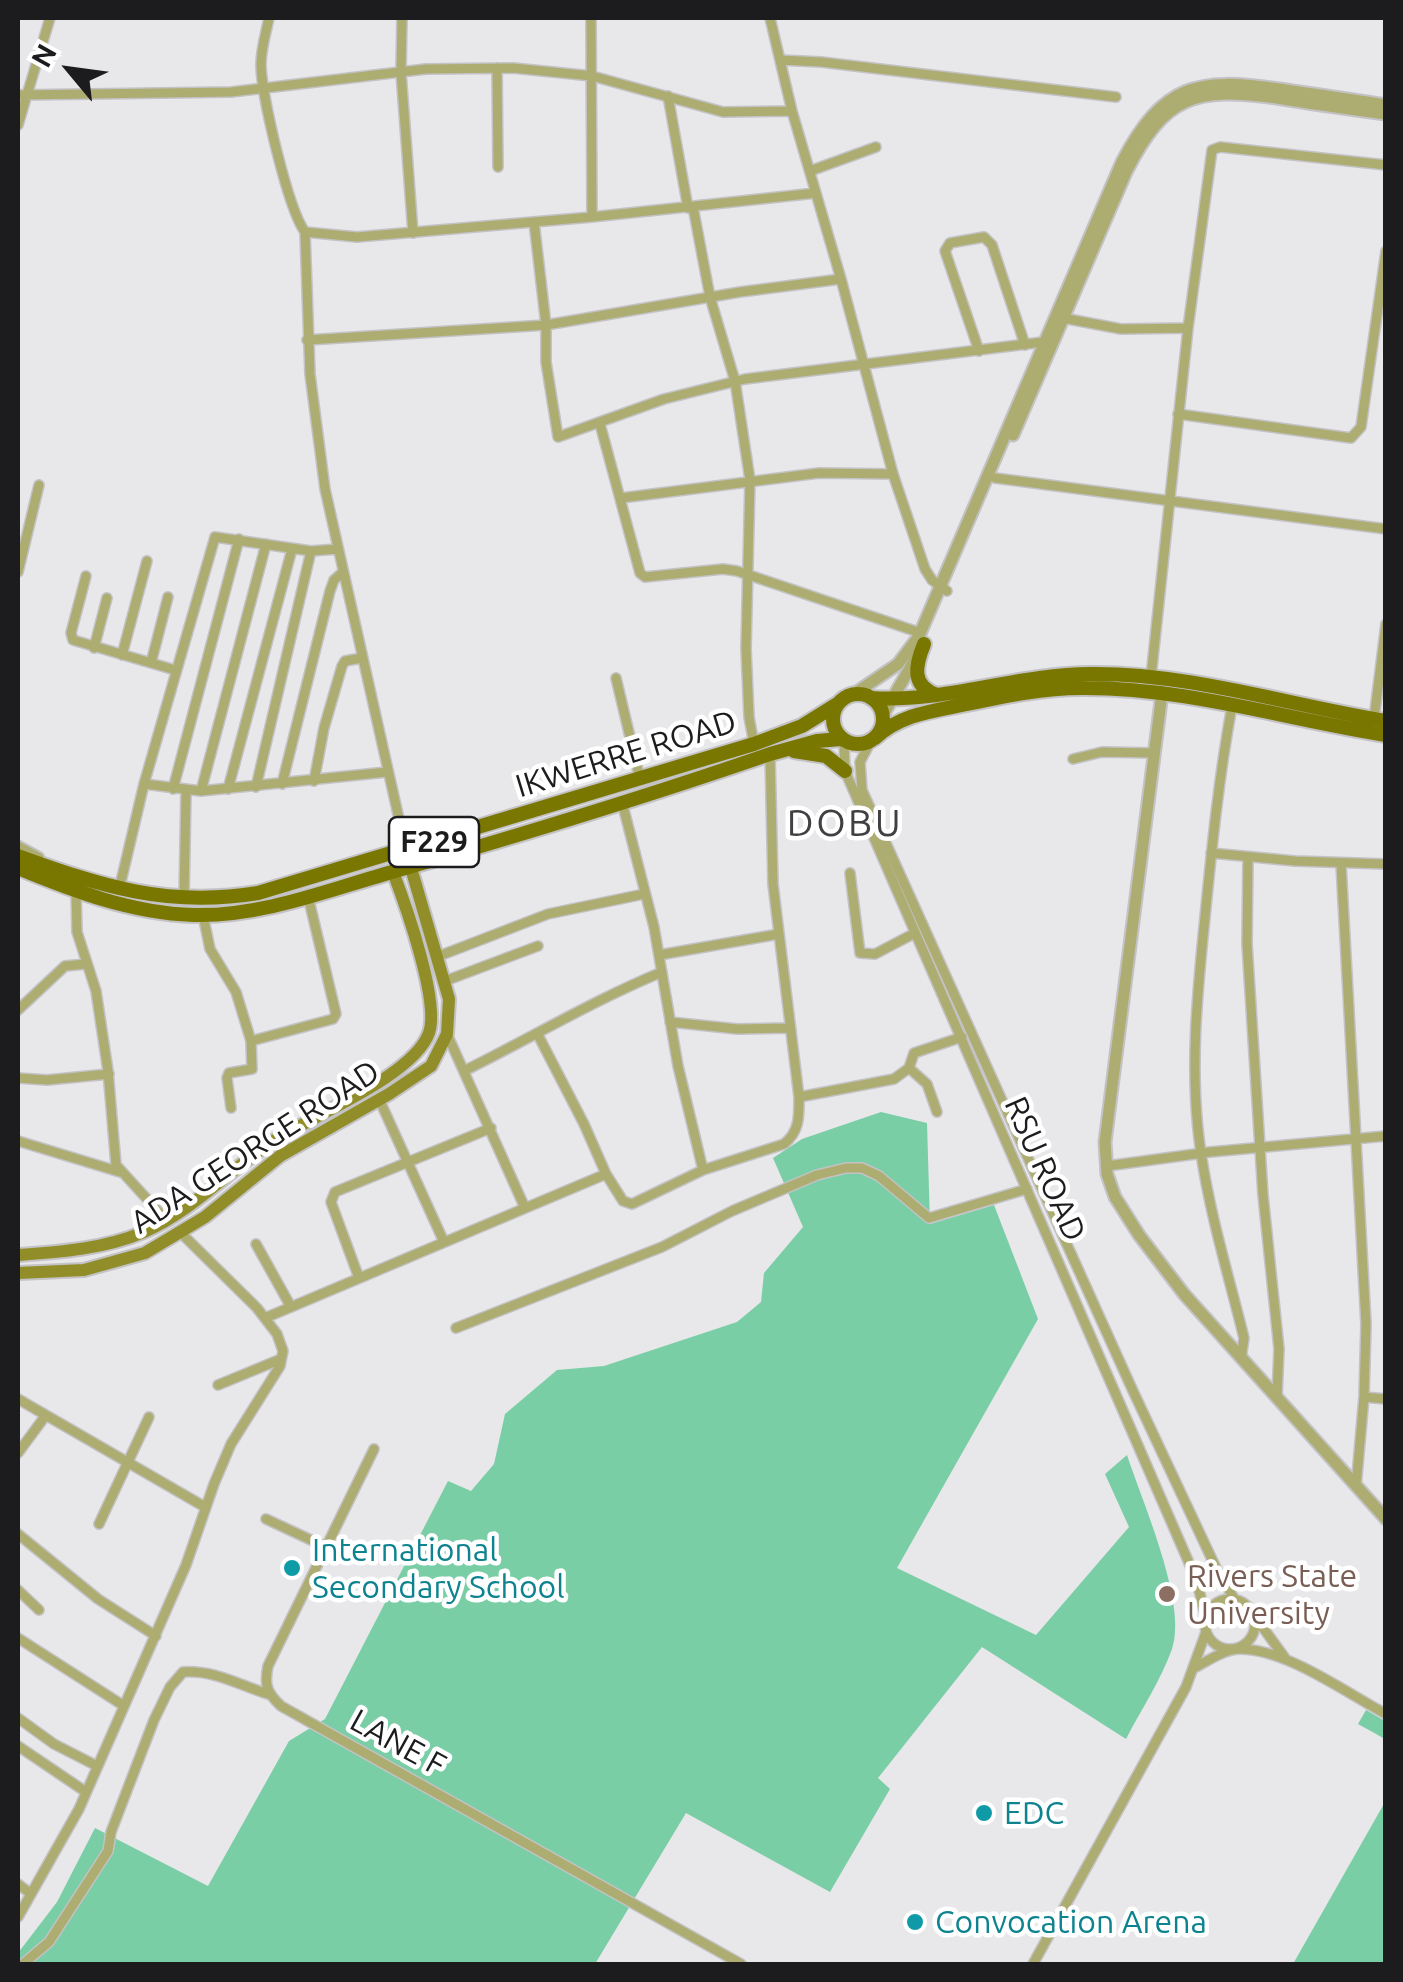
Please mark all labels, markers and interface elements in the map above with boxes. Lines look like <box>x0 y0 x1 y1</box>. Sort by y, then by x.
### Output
north arrow <box>20 20 120 120</box>
text: N <box>25 39 62 72</box>
street label: IKWERRE ROAD <box>511 702 741 806</box>
district label: DOBU <box>787 800 903 846</box>
road number: F229 <box>389 817 479 867</box>
street label: ADA GEORGE ROAD <box>123 1052 387 1242</box>
street label: RSU ROAD <box>996 1091 1094 1247</box>
place label: International Secondary School <box>312 1531 565 1606</box>
marker: International Secondary School <box>281 1557 303 1579</box>
place label: Rivers State University <box>1187 1557 1357 1632</box>
marker: Rivers State University <box>1156 1583 1178 1605</box>
street label: LANE F <box>344 1701 452 1785</box>
place label: EDC <box>1004 1794 1064 1832</box>
marker: EDC <box>973 1802 995 1824</box>
place label: Convocation Arena <box>935 1903 1207 1941</box>
marker: Convocation Arena <box>904 1911 926 1933</box>

